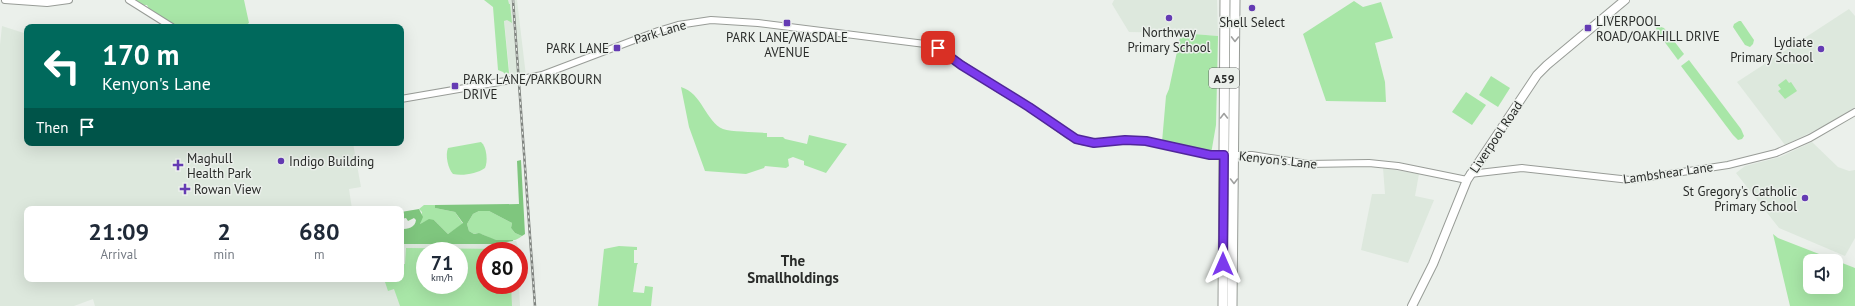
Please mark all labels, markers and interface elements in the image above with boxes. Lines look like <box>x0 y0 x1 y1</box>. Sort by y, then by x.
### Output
marker: Shell Select <box>1247 3 1257 13</box>
marker: Northway Primary School <box>1164 13 1174 23</box>
place label: LIVERPOOL ROAD/OAKHILL DRIVE <box>1596 13 1720 45</box>
place label: Shell Select <box>1219 14 1285 31</box>
street label: Park Lane <box>632 16 688 48</box>
marker: PARK LANE/WASDALE AVENUE <box>782 18 792 28</box>
marker: LIVERPOOL ROAD/OAKHILL DRIVE <box>1583 23 1593 33</box>
place label: Northway Primary School <box>1128 24 1211 56</box>
place label: PARK LANE/WASDALE AVENUE <box>726 29 848 61</box>
pin <box>921 31 955 65</box>
place label: Lydiate Primary School <box>1730 34 1813 66</box>
text: 170 m <box>102 36 179 73</box>
one-way arrow <box>1231 36 1239 42</box>
icon: arrive <box>927 37 949 59</box>
icon: left <box>36 40 88 92</box>
place label: PARK LANE <box>546 40 609 57</box>
marker: PARK LANE <box>612 43 622 53</box>
marker: Lydiate Primary School <box>1816 44 1826 54</box>
road number: A59 <box>1209 68 1239 88</box>
place label: PARK LANE/PARKBOURN DRIVE <box>463 71 602 103</box>
text: Kenyon's Lane <box>102 72 211 95</box>
marker: PARK LANE/PARKBOURN DRIVE <box>450 81 460 91</box>
street label: Liverpool Road <box>1466 98 1526 176</box>
one-way arrow <box>1220 113 1228 119</box>
icon: arrive <box>76 116 98 138</box>
text: Then <box>36 118 68 137</box>
street label: Kenyon's Lane <box>1238 147 1318 173</box>
place label: Maghull Health Park <box>187 150 252 182</box>
place label: Indigo Building <box>289 153 374 170</box>
marker: Indigo Building <box>276 156 286 166</box>
street label: Lambshear Lane <box>1622 158 1714 188</box>
marker: Maghull Health Park <box>172 159 184 171</box>
one-way arrow <box>1230 178 1238 184</box>
place label: Rowan View <box>194 181 261 198</box>
marker: Rowan View <box>179 183 191 195</box>
place label: St Gregory's Catholic Primary School <box>1683 183 1797 215</box>
marker: St Gregory's Catholic Primary School <box>1800 193 1810 203</box>
text: 21:09 <box>88 216 149 247</box>
text: 2 <box>217 216 231 247</box>
text: 680 <box>299 216 340 247</box>
speed limit sign: 80 <box>476 242 528 294</box>
position arrow <box>1202 243 1244 285</box>
text: Arrival <box>101 246 137 263</box>
text: min <box>213 246 235 263</box>
text: m <box>314 246 325 263</box>
text: 71 <box>431 250 453 276</box>
district label: The Smallholdings <box>747 251 839 287</box>
map controls <box>1803 254 1843 294</box>
button: sound <box>1803 254 1843 294</box>
text: km/h <box>431 271 453 284</box>

